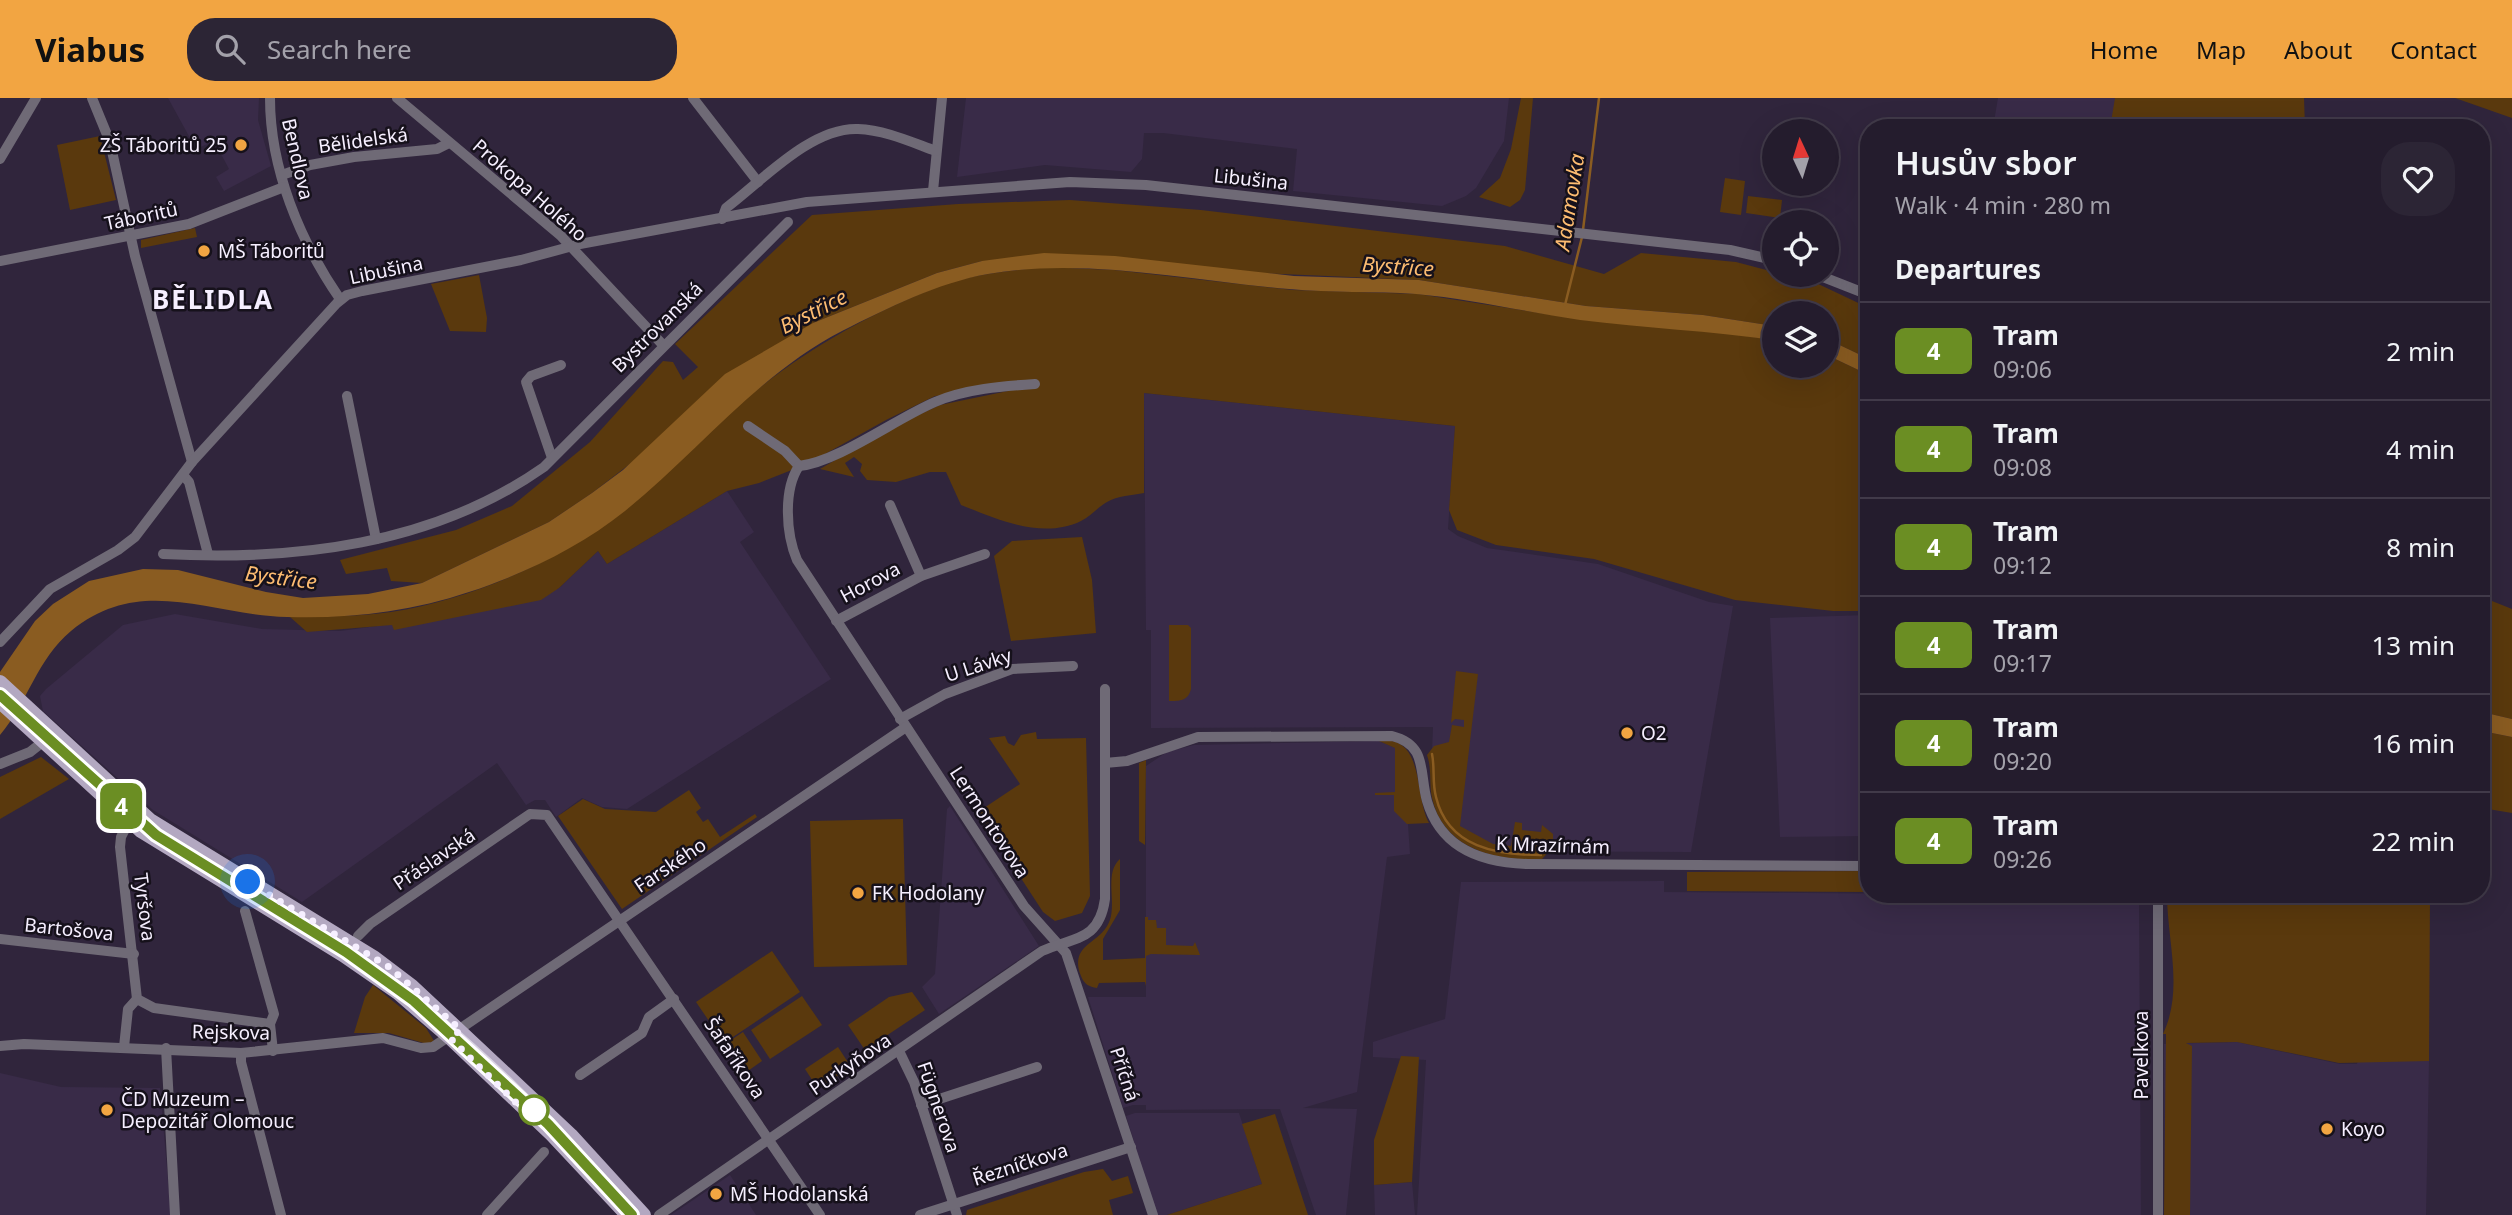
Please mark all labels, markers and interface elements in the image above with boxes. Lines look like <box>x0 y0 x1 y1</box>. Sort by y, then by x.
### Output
search box <box>187 18 677 81</box>
text: Viabus <box>35 27 145 72</box>
icon: search <box>211 30 249 68</box>
text: Search here <box>267 31 412 67</box>
text: Home <box>2090 33 2158 66</box>
text: Map <box>2196 33 2246 66</box>
text: About <box>2284 33 2352 66</box>
text: Contact <box>2390 33 2477 66</box>
street label: Bendlova <box>276 116 320 202</box>
north arrow <box>1762 119 1839 196</box>
map controls <box>1762 119 1839 378</box>
street label: Bělidelská <box>317 121 409 159</box>
place label: ZŠ Táboritů 25 <box>100 132 227 158</box>
street label: Prokopa Holého <box>467 133 593 247</box>
marker: ZŠ Táboritů 25 <box>233 137 249 153</box>
text: Husův sbor <box>1895 140 2077 185</box>
button: heart <box>2381 142 2455 216</box>
water label: Adamovka <box>1547 151 1590 254</box>
street label: Libušina <box>1212 162 1290 196</box>
text: Walk · 4 min · 280 m <box>1895 189 2111 221</box>
street label: Táboritů <box>102 196 180 236</box>
button: locate <box>1762 210 1839 287</box>
place label: MŠ Táboritů <box>218 238 325 264</box>
marker: MŠ Táboritů <box>196 243 212 259</box>
street label: Libušina <box>347 250 425 290</box>
water label: Bystřice <box>1361 250 1435 282</box>
text: Departures <box>1895 251 2041 287</box>
street label: Bystrovanská <box>606 276 708 378</box>
district label: BĚLIDLA <box>152 281 274 317</box>
water label: Bystřice <box>774 282 852 340</box>
button: layers <box>1762 301 1839 378</box>
text: Tram <box>1993 317 2059 353</box>
text: 2 min <box>2386 333 2455 369</box>
text: 4 <box>1927 334 1940 367</box>
text: 09:06 <box>1993 353 2052 385</box>
text: Tram <box>1993 415 2059 451</box>
text: 4 min <box>2386 431 2455 467</box>
text: 4 <box>1927 432 1940 465</box>
text: 09:08 <box>1993 451 2052 483</box>
text: Tram <box>1993 513 2059 549</box>
text: 8 min <box>2386 529 2455 565</box>
text: 4 <box>1927 530 1940 563</box>
text: 09:12 <box>1993 549 2052 581</box>
street label: Horova <box>835 555 905 609</box>
water label: Bystřice <box>243 559 319 595</box>
text: Tram <box>1993 611 2059 647</box>
text: 13 min <box>2371 627 2455 663</box>
text: 4 <box>1927 628 1940 661</box>
street label: U Lávky <box>941 642 1015 688</box>
text: 09:17 <box>1993 647 2052 679</box>
text: Tram <box>1993 709 2059 745</box>
place label: O2 <box>1641 720 1667 746</box>
marker: O2 <box>1619 725 1635 741</box>
text: 16 min <box>2371 725 2455 761</box>
text: 4 <box>1927 726 1940 759</box>
text: 09:20 <box>1993 745 2052 777</box>
street label: Lermontovova <box>944 761 1036 883</box>
line badge: 4 <box>98 783 144 829</box>
text: 4 <box>114 789 128 822</box>
text: Tram <box>1993 807 2059 843</box>
street label: Přáslavská <box>388 822 480 896</box>
text: 22 min <box>2371 823 2455 859</box>
text: 4 <box>1927 824 1940 857</box>
street label: K Mrazírnám <box>1496 830 1610 860</box>
street label: Farského <box>629 831 711 899</box>
text: 09:26 <box>1993 843 2052 875</box>
your location <box>230 864 265 899</box>
street label: Tyršova <box>128 872 162 942</box>
place label: FK Hodolany <box>872 880 985 906</box>
marker: FK Hodolany <box>850 885 866 901</box>
street label: Bartošova <box>23 911 115 947</box>
street label: Pavelkova <box>2128 1011 2154 1100</box>
street label: Šafaříkova <box>698 1012 772 1104</box>
street label: Rejskova <box>192 1018 270 1046</box>
street label: Purkyňova <box>804 1027 896 1101</box>
street label: Příčná <box>1104 1043 1146 1105</box>
street label: Fügnerova <box>911 1058 967 1156</box>
place label: ČD Muzeum – Depozitář Olomouc <box>121 1086 294 1134</box>
unlabelled marker <box>519 1095 549 1125</box>
marker: ČD Muzeum – Depozitář Olomouc <box>99 1102 115 1118</box>
place label: Koyo <box>2341 1116 2385 1142</box>
marker: Koyo <box>2319 1121 2335 1137</box>
street label: Řezníčkova <box>969 1136 1071 1192</box>
place label: MŠ Hodolanská <box>730 1181 869 1207</box>
marker: MŠ Hodolanská <box>708 1186 724 1202</box>

